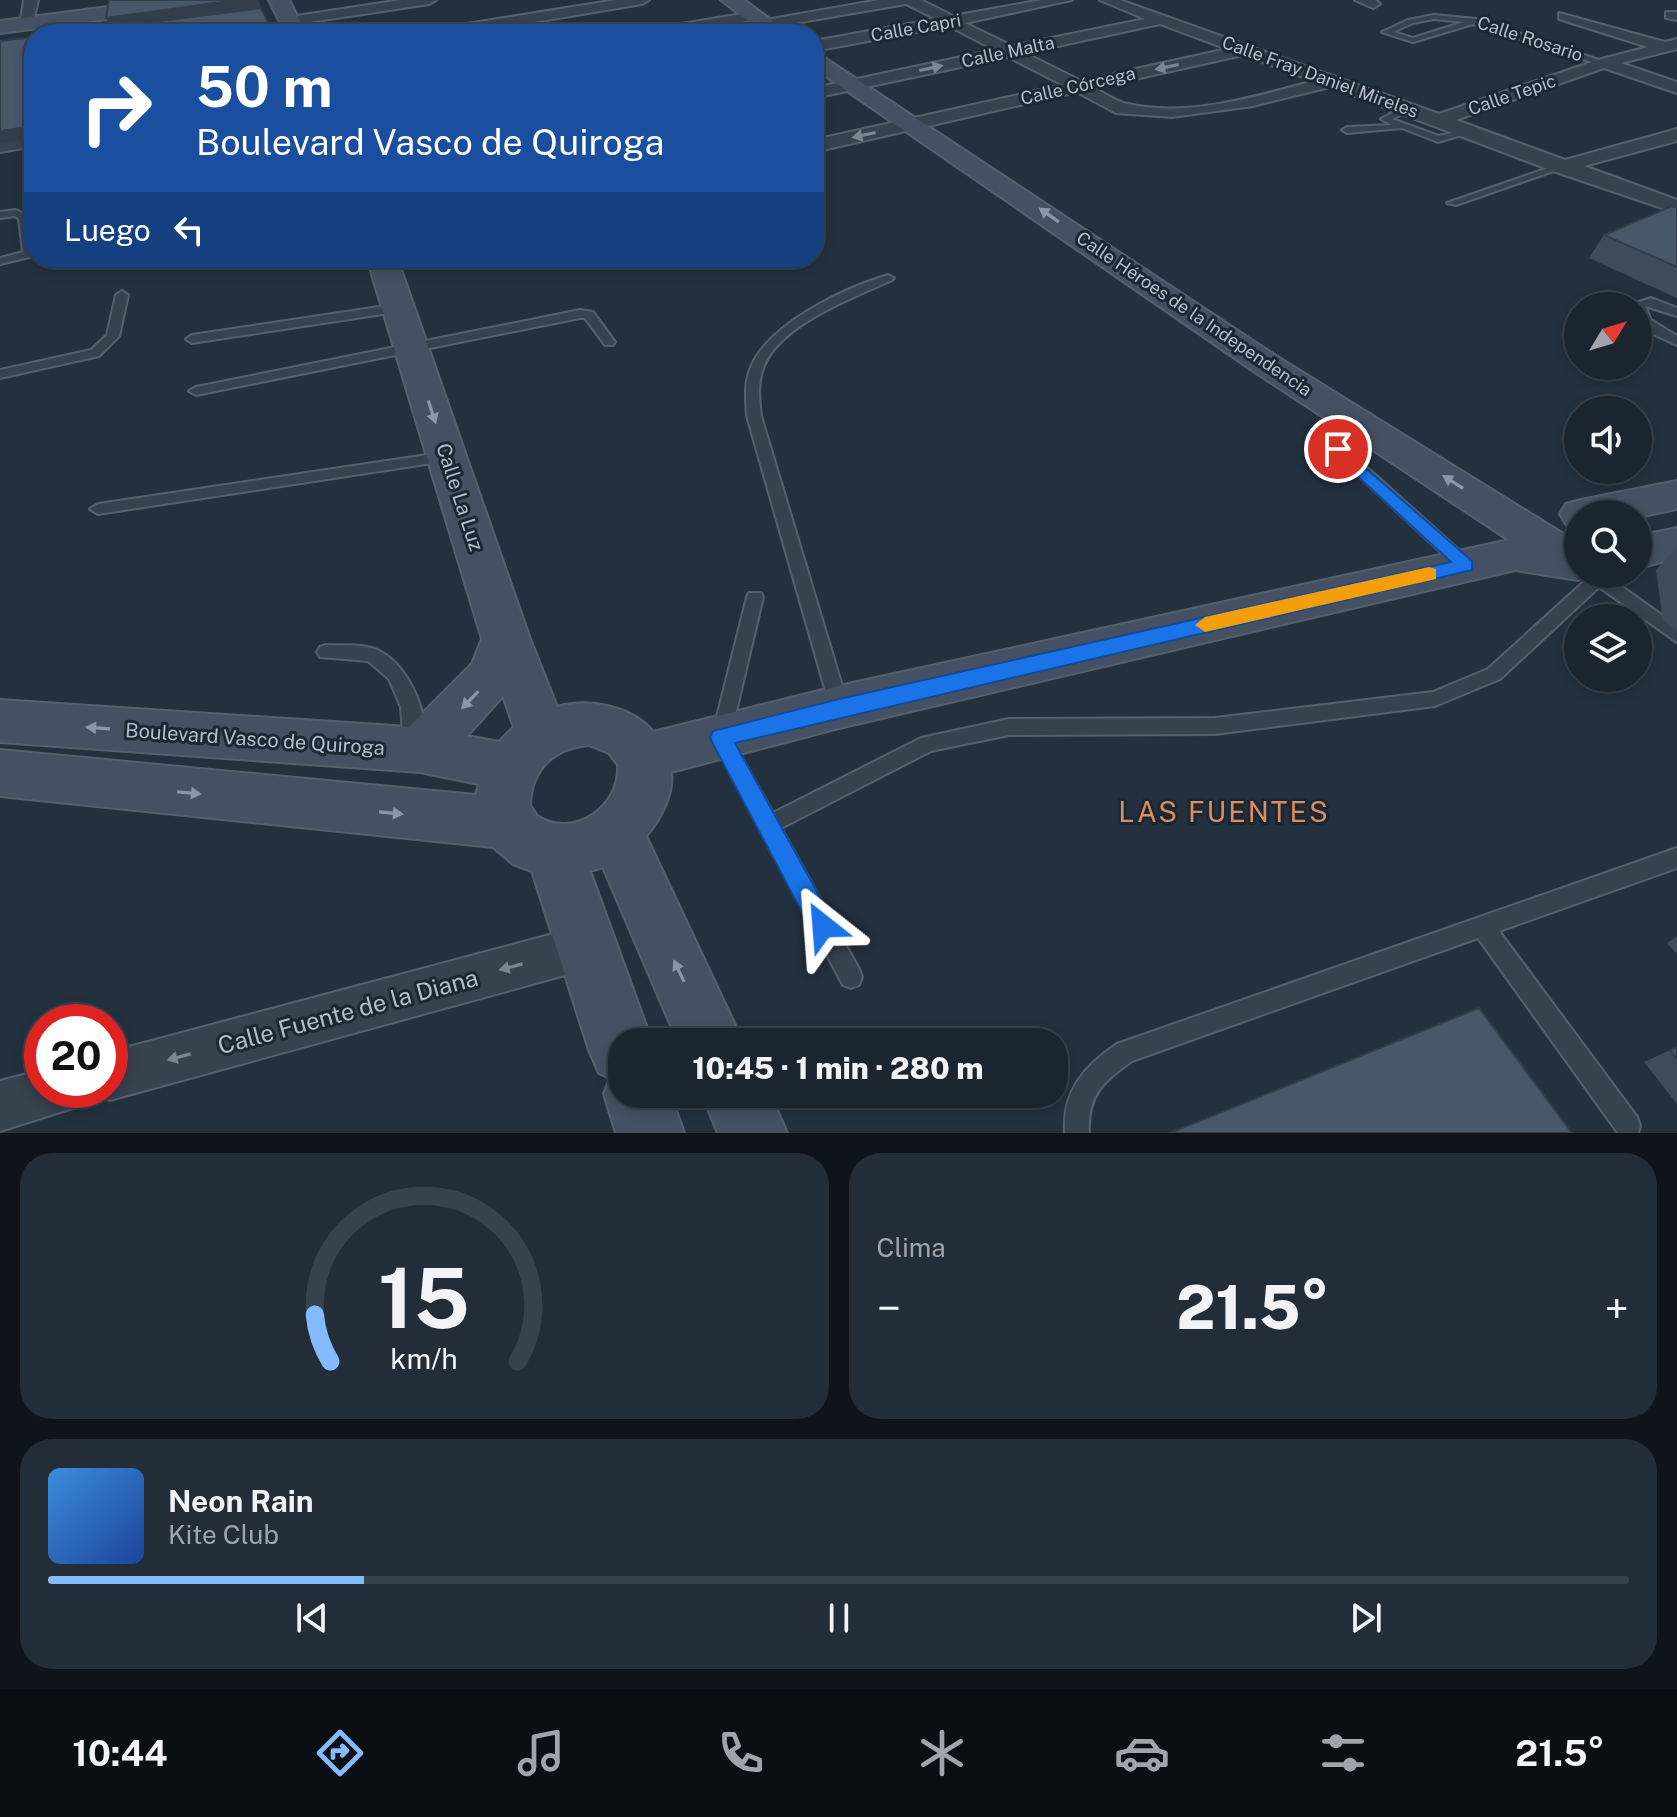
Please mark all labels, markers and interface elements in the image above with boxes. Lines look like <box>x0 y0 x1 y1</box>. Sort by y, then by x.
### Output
street label: Calle Capri <box>869 9 963 46</box>
street label: Calle Rosario <box>1475 12 1586 65</box>
street label: Calle Malta <box>960 31 1056 72</box>
street label: Calle Fray Daniel Mireles <box>1219 31 1421 122</box>
text: 50 m <box>196 54 333 120</box>
icon: right <box>64 56 168 160</box>
one-way arrow <box>918 61 943 74</box>
one-way arrow <box>1154 61 1179 74</box>
street label: Calle Córcega <box>1019 62 1137 109</box>
street label: Calle Tepic <box>1465 70 1558 119</box>
text: Boulevard Vasco de Quiroga <box>196 121 664 163</box>
one-way arrow <box>851 129 876 142</box>
icon: left <box>167 208 211 252</box>
one-way arrow <box>1039 208 1060 223</box>
text: Luego <box>64 212 151 248</box>
street label: Calle Héroes de la Independencia <box>1073 227 1316 400</box>
north arrow <box>1564 292 1652 380</box>
map controls <box>1564 292 1652 692</box>
button: sound <box>1564 396 1652 484</box>
one-way arrow <box>427 400 439 424</box>
pin <box>1304 415 1372 483</box>
icon: arrive <box>1316 427 1360 471</box>
street label: Calle La Luz <box>431 440 489 554</box>
one-way arrow <box>1442 476 1464 490</box>
button: search <box>1564 500 1652 588</box>
button: layers <box>1564 604 1652 692</box>
one-way arrow <box>462 690 480 709</box>
street label: Boulevard Vasco de Quiroga <box>124 718 386 760</box>
one-way arrow <box>85 721 110 734</box>
one-way arrow <box>177 786 202 799</box>
district label: LAS FUENTES <box>1118 795 1330 828</box>
one-way arrow <box>379 807 404 820</box>
position arrow <box>781 884 865 968</box>
one-way arrow <box>672 959 686 983</box>
one-way arrow <box>499 962 524 974</box>
street label: Calle Fuente de la Diana <box>215 963 481 1059</box>
speed limit sign: 20 <box>24 1004 128 1108</box>
text: 10:45 · 1 min · 280 m <box>692 1050 984 1086</box>
one-way arrow <box>167 1052 192 1064</box>
text: Clima <box>877 1232 946 1263</box>
text: 15 <box>378 1249 470 1347</box>
text: 21.5° <box>1176 1272 1329 1343</box>
text: − <box>877 1282 901 1334</box>
text: + <box>1605 1282 1629 1334</box>
text: km/h <box>391 1342 458 1375</box>
text: Neon Rain <box>168 1483 314 1519</box>
text: Kite Club <box>168 1519 279 1550</box>
icon: previous <box>290 1596 334 1640</box>
icon: pause <box>817 1596 861 1640</box>
icon: next <box>1344 1596 1388 1640</box>
icon: directions <box>312 1725 368 1781</box>
icon: music <box>513 1725 569 1781</box>
icon: phone <box>713 1725 769 1781</box>
icon: climate <box>914 1725 970 1781</box>
icon: car <box>1114 1725 1170 1781</box>
icon: filters <box>1315 1725 1371 1781</box>
text: 10:44 <box>72 1732 168 1774</box>
text: 21.5° <box>1515 1732 1605 1774</box>

